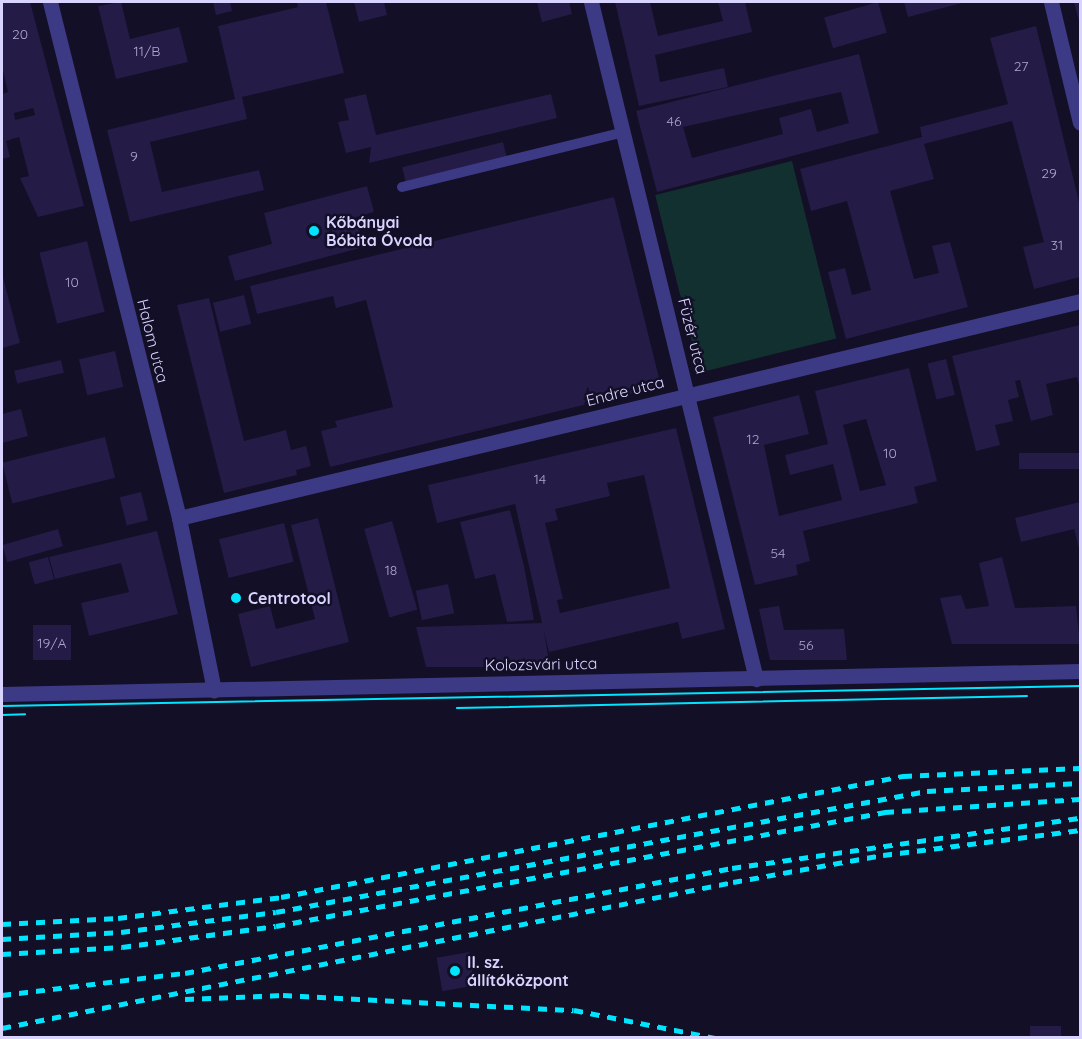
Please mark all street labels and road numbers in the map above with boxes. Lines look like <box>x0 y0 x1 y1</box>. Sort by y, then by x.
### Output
street label: Füzér utca <box>674 296 712 376</box>
street label: Halom utca <box>133 297 173 385</box>
street label: Endre utca <box>584 372 666 410</box>
street label: Kolozsvári utca <box>484 653 598 675</box>

